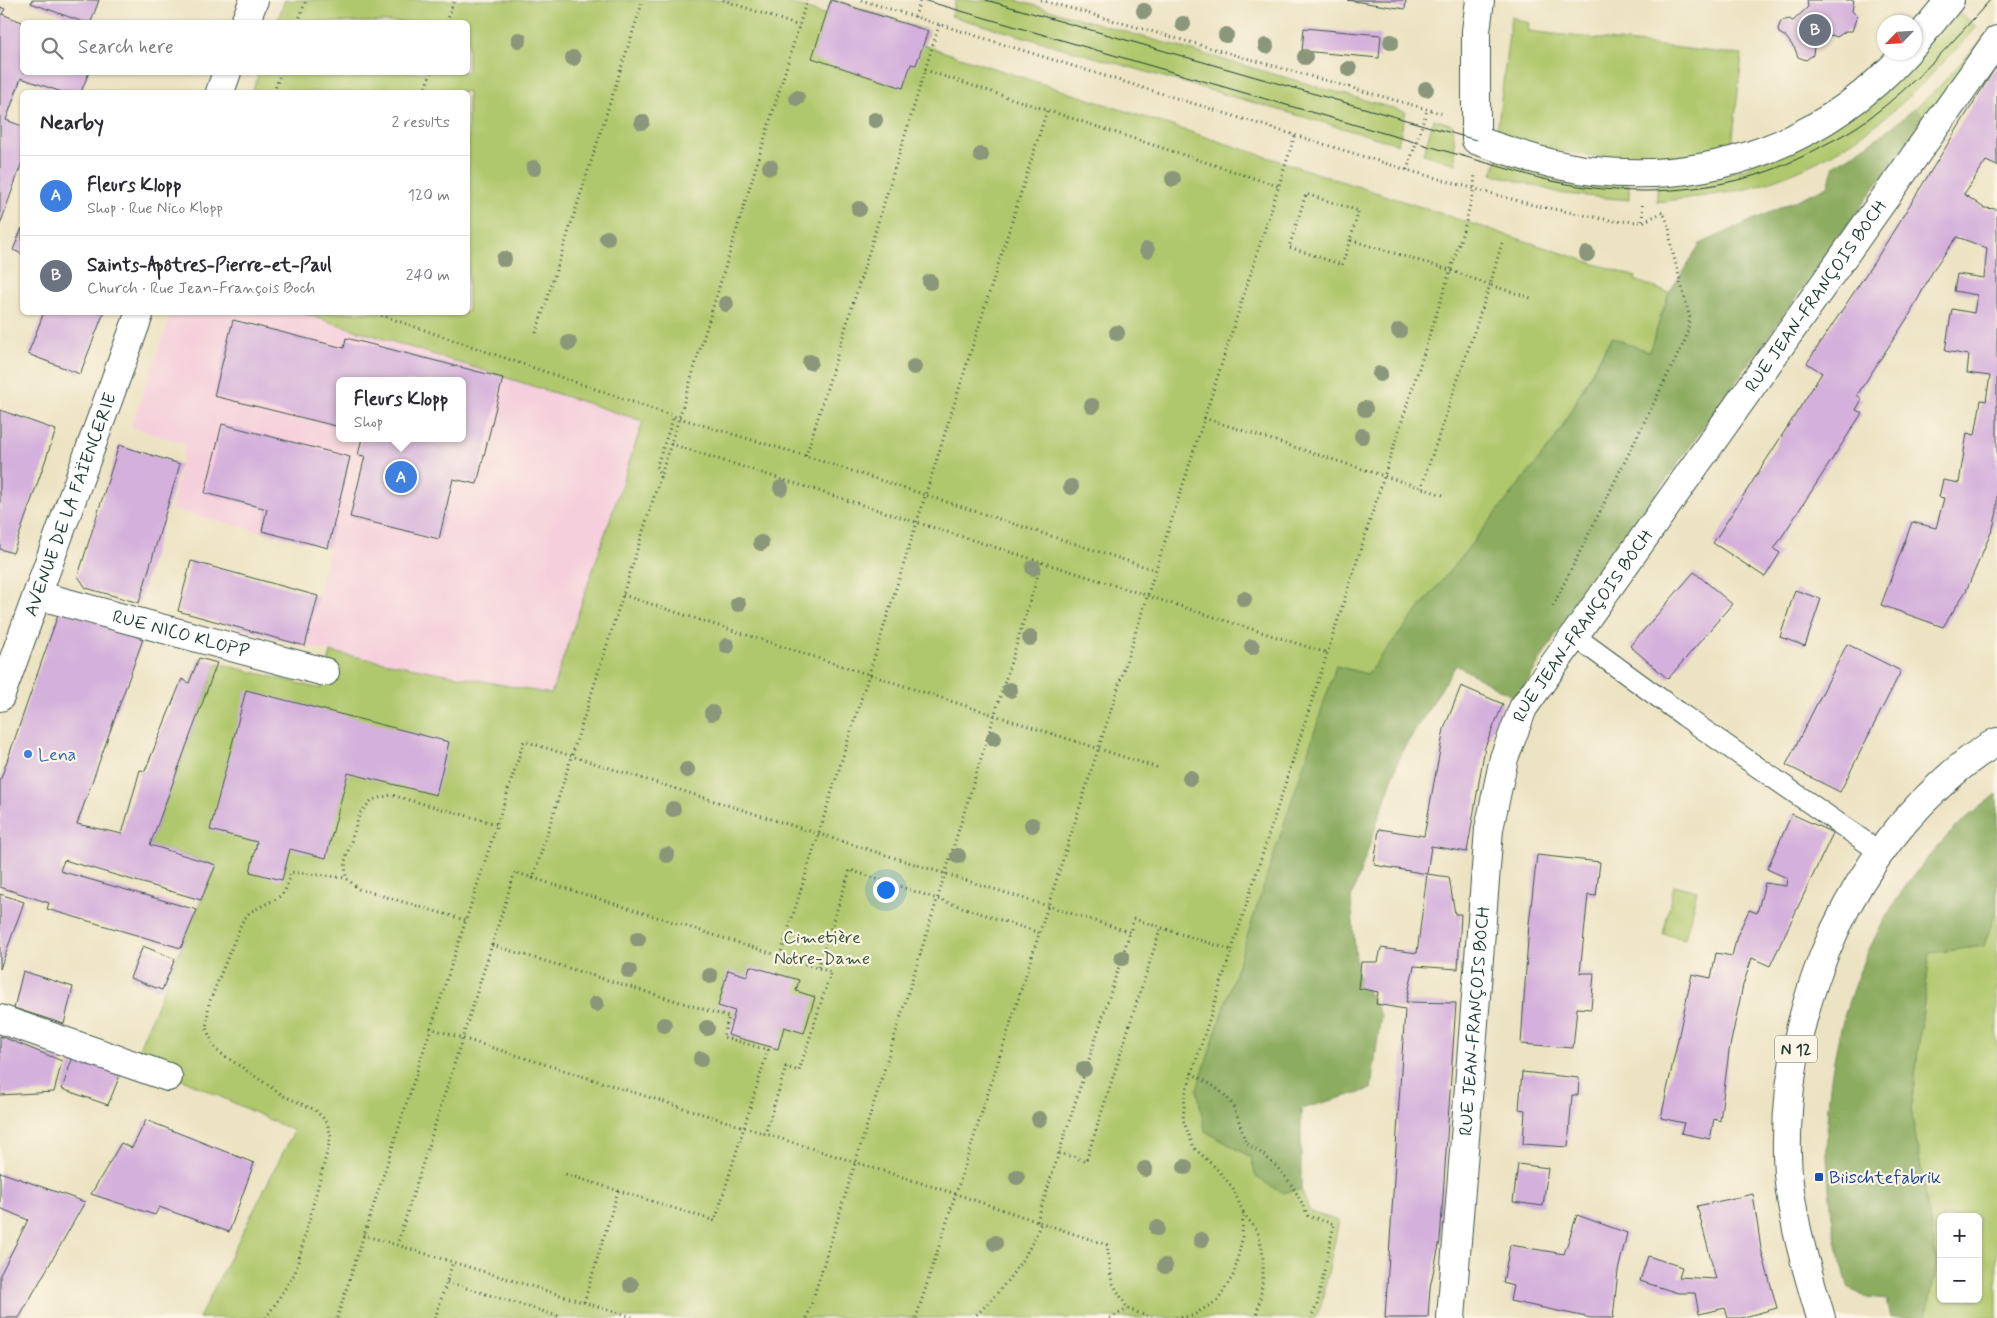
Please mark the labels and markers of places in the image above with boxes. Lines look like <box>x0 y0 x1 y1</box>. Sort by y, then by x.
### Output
pin: B <box>1799 11 1831 49</box>
pin: A <box>385 458 417 496</box>
place label: Lena <box>38 743 76 767</box>
marker: Lena <box>22 748 34 760</box>
place label: Biischtefabrik <box>1829 1166 1941 1190</box>
marker: Biischtefabrik <box>1813 1171 1825 1183</box>

